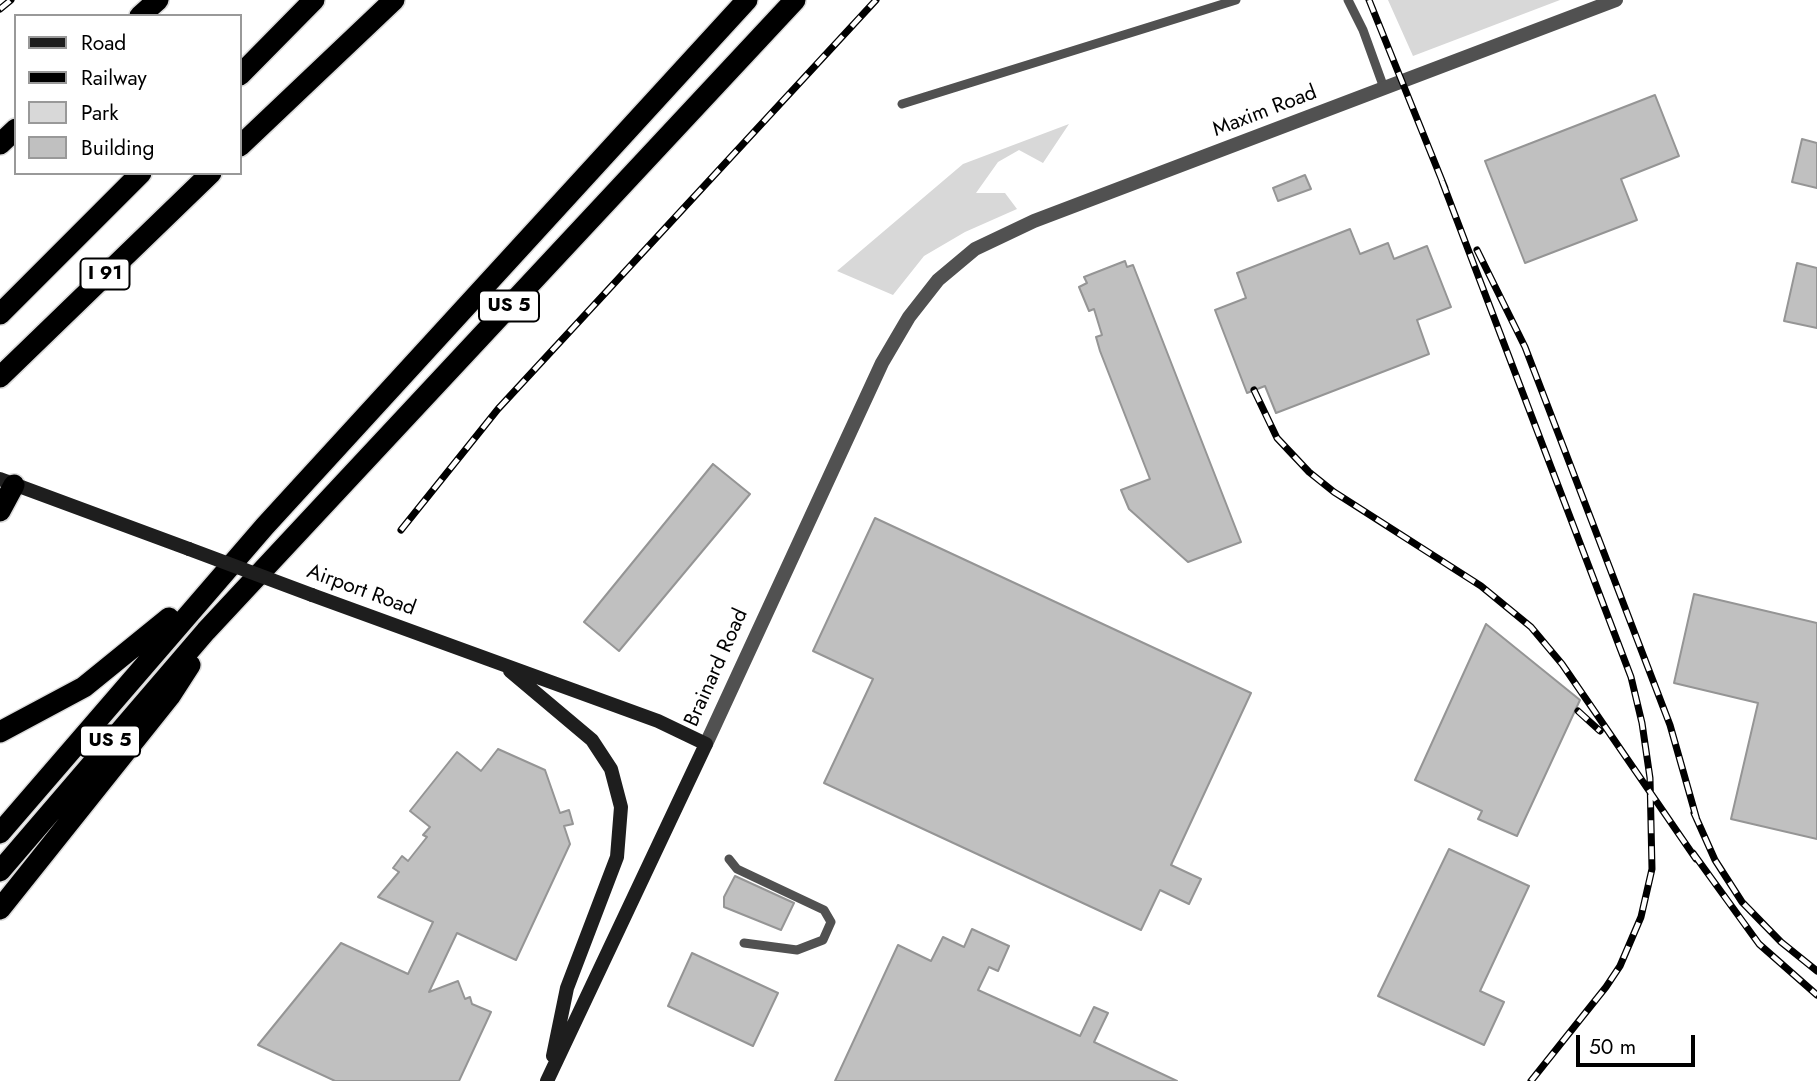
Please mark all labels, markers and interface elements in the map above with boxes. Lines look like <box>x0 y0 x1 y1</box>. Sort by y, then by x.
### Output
legend <box>14 14 242 175</box>
text: Road <box>81 28 126 58</box>
text: Railway <box>81 63 147 93</box>
street label: Maxim Road <box>1209 81 1321 143</box>
text: Park <box>81 98 118 128</box>
text: Building <box>81 133 154 163</box>
road number: I 91 <box>80 258 130 290</box>
road number: US 5 <box>479 290 539 322</box>
street label: Airport Road <box>303 560 419 622</box>
street label: Brainard Road <box>680 605 754 731</box>
road number: US 5 <box>80 726 140 756</box>
scale bar <box>1579 1021 1698 1066</box>
text: 50 m <box>1589 1032 1636 1062</box>

